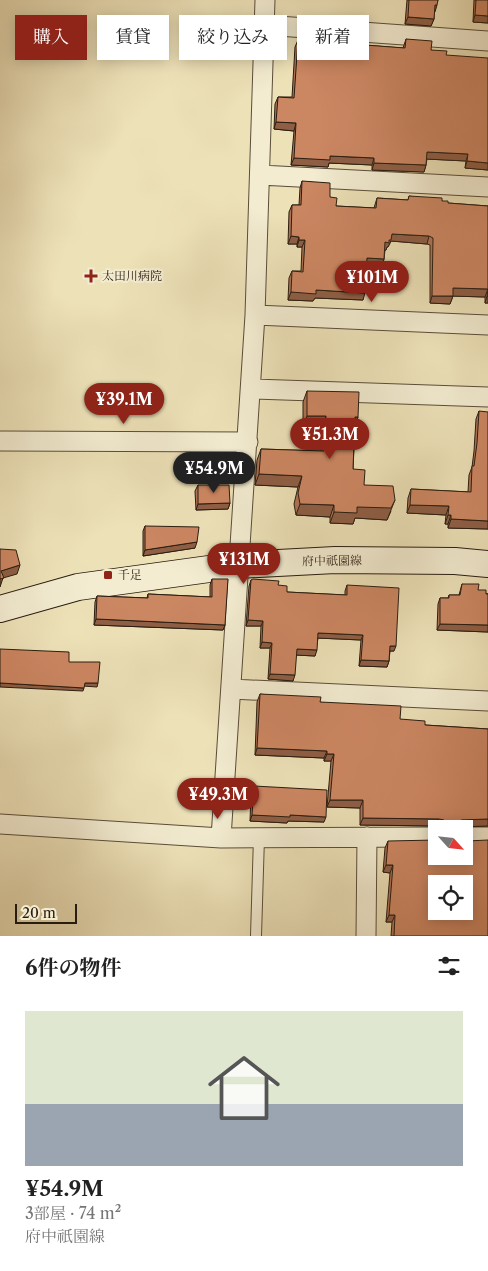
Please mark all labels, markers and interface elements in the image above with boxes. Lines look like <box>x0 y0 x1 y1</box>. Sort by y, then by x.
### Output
chip: 購入 <box>15 15 87 60</box>
chip: 賃貸 <box>97 15 169 60</box>
chip: 絞り込み <box>179 15 287 60</box>
chip: 新着 <box>297 15 369 60</box>
pin: ¥101M <box>337 260 407 303</box>
text: ¥101M <box>346 267 398 287</box>
place label: 太田川病院 <box>102 268 162 283</box>
marker: 太田川病院 <box>84 269 98 283</box>
pin: ¥39.1M <box>83 382 165 425</box>
text: ¥39.1M <box>95 389 153 409</box>
pin: ¥51.3M <box>289 418 371 460</box>
text: ¥51.3M <box>301 424 359 444</box>
pin: ¥54.9M <box>173 452 255 494</box>
text: ¥54.9M <box>184 458 244 478</box>
pin: ¥131M <box>209 542 279 585</box>
text: ¥131M <box>218 549 270 569</box>
street label: 府中祇園線 <box>302 552 362 569</box>
place label: 千足 <box>118 567 142 582</box>
marker: 千足 <box>102 569 114 581</box>
pin: ¥49.3M <box>177 778 259 820</box>
text: ¥49.3M <box>188 784 248 804</box>
north arrow <box>428 820 472 865</box>
map controls <box>428 820 473 920</box>
button: locate <box>428 875 473 920</box>
scale bar <box>15 901 78 924</box>
text: 20 m <box>22 904 56 922</box>
icon: filters <box>435 952 463 980</box>
text: 6件の物件 <box>25 955 122 980</box>
icon: home <box>199 1043 289 1133</box>
text: ¥54.9M <box>25 1176 104 1201</box>
text: 3部屋 · 74 m² <box>25 1203 121 1223</box>
text: 府中祇園線 <box>25 1226 105 1246</box>

